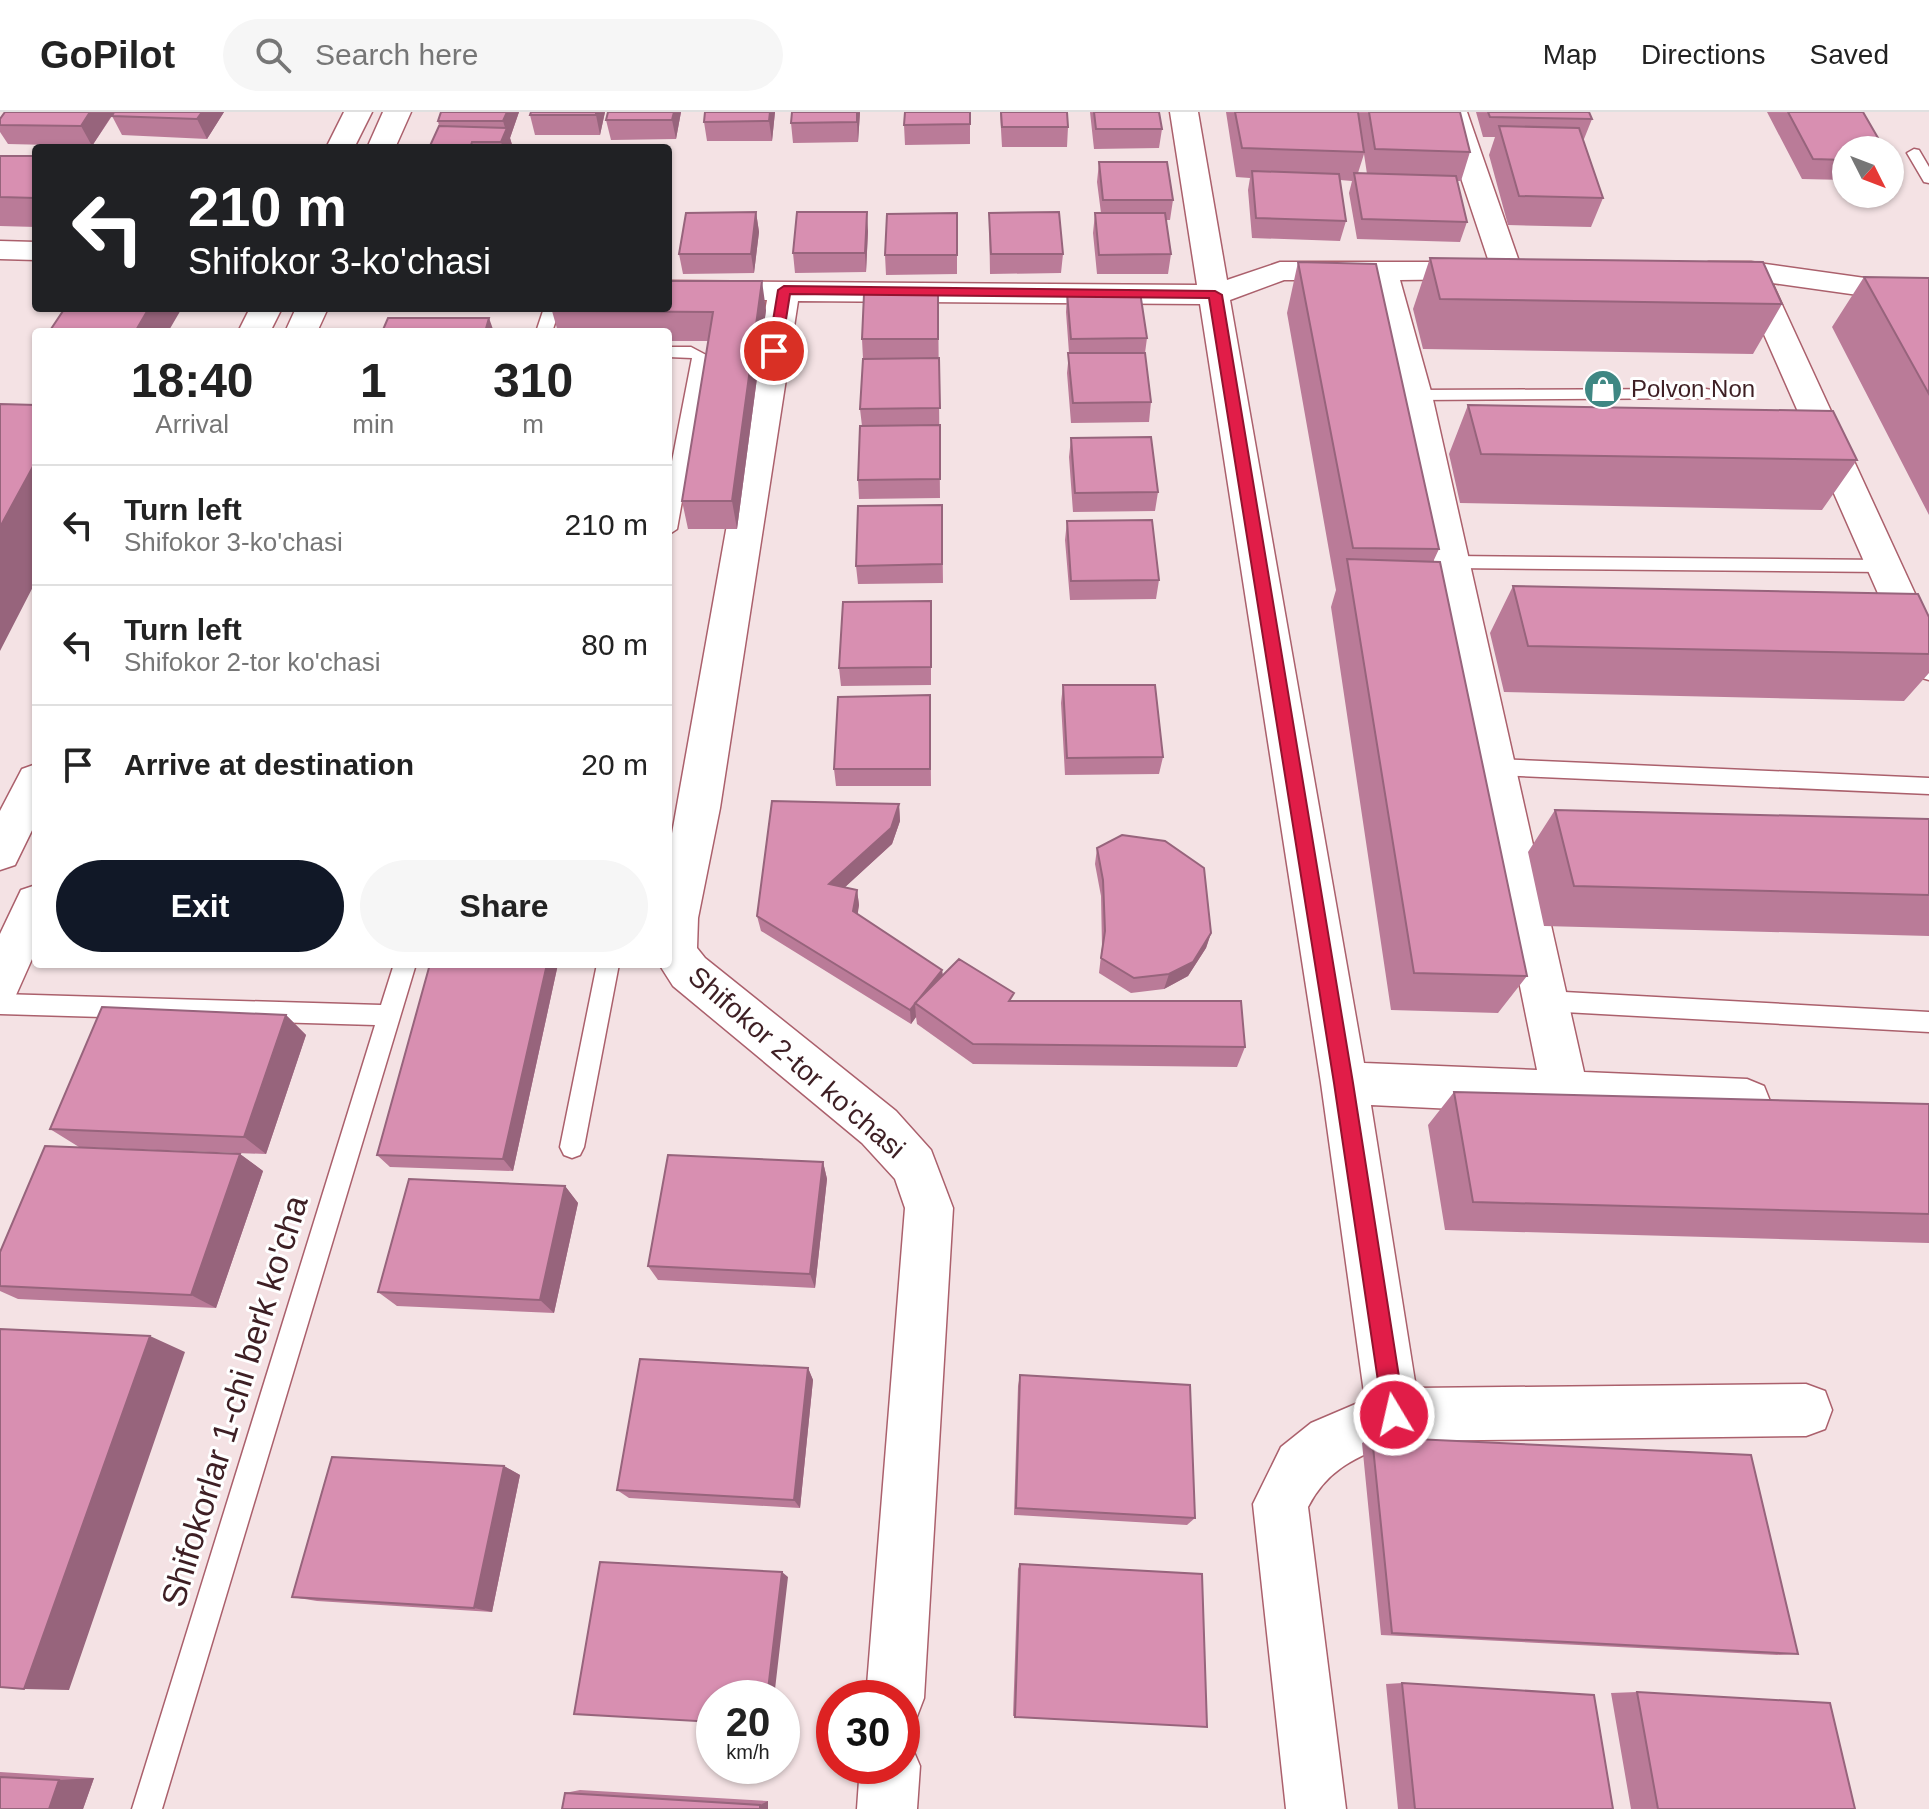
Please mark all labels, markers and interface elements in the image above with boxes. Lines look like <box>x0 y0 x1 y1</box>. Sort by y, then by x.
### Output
search box <box>223 19 783 91</box>
icon: search <box>251 33 295 77</box>
text: GoPilot <box>40 34 175 76</box>
text: Search here <box>315 38 479 71</box>
text: Map <box>1543 39 1597 70</box>
text: Directions <box>1641 39 1766 70</box>
text: Saved <box>1810 39 1889 70</box>
north arrow <box>1832 136 1904 208</box>
map controls <box>1832 136 1904 208</box>
text: 210 m <box>188 175 347 238</box>
icon: left <box>56 176 160 280</box>
text: Shifokor 3-ko'chasi <box>188 241 491 282</box>
pin <box>740 317 808 385</box>
icon: arrive <box>752 329 796 373</box>
text: 18:40 <box>131 354 254 407</box>
text: 1 <box>360 354 387 407</box>
text: 310 <box>493 354 573 407</box>
shop icon: Polvon Non <box>1582 368 1624 410</box>
place label: Polvon Non <box>1631 375 1755 402</box>
text: Arrival <box>155 409 229 439</box>
text: min <box>352 409 394 439</box>
text: m <box>522 409 544 439</box>
text: Turn left <box>124 493 242 526</box>
icon: left <box>56 503 100 547</box>
text: 210 m <box>565 508 648 541</box>
text: Shifokor 3-ko'chasi <box>124 527 343 557</box>
text: Turn left <box>124 613 242 646</box>
icon: left <box>56 623 100 667</box>
text: 80 m <box>581 628 648 661</box>
text: Shifokor 2-tor ko'chasi <box>124 647 380 677</box>
icon: arrive <box>56 743 100 787</box>
text: Arrive at destination <box>124 748 414 781</box>
text: 20 m <box>581 748 648 781</box>
button: Exit <box>56 860 344 952</box>
button: Share <box>360 860 648 952</box>
street label: Shifokor 2-tor ko'chasi <box>682 960 911 1165</box>
street label: Shifokorlar 1-chi berk ko'cha <box>153 1191 315 1611</box>
position arrow <box>1352 1373 1436 1457</box>
speed limit sign: 30 <box>816 1680 920 1784</box>
text: 20 <box>726 1700 770 1744</box>
text: km/h <box>726 1741 770 1763</box>

